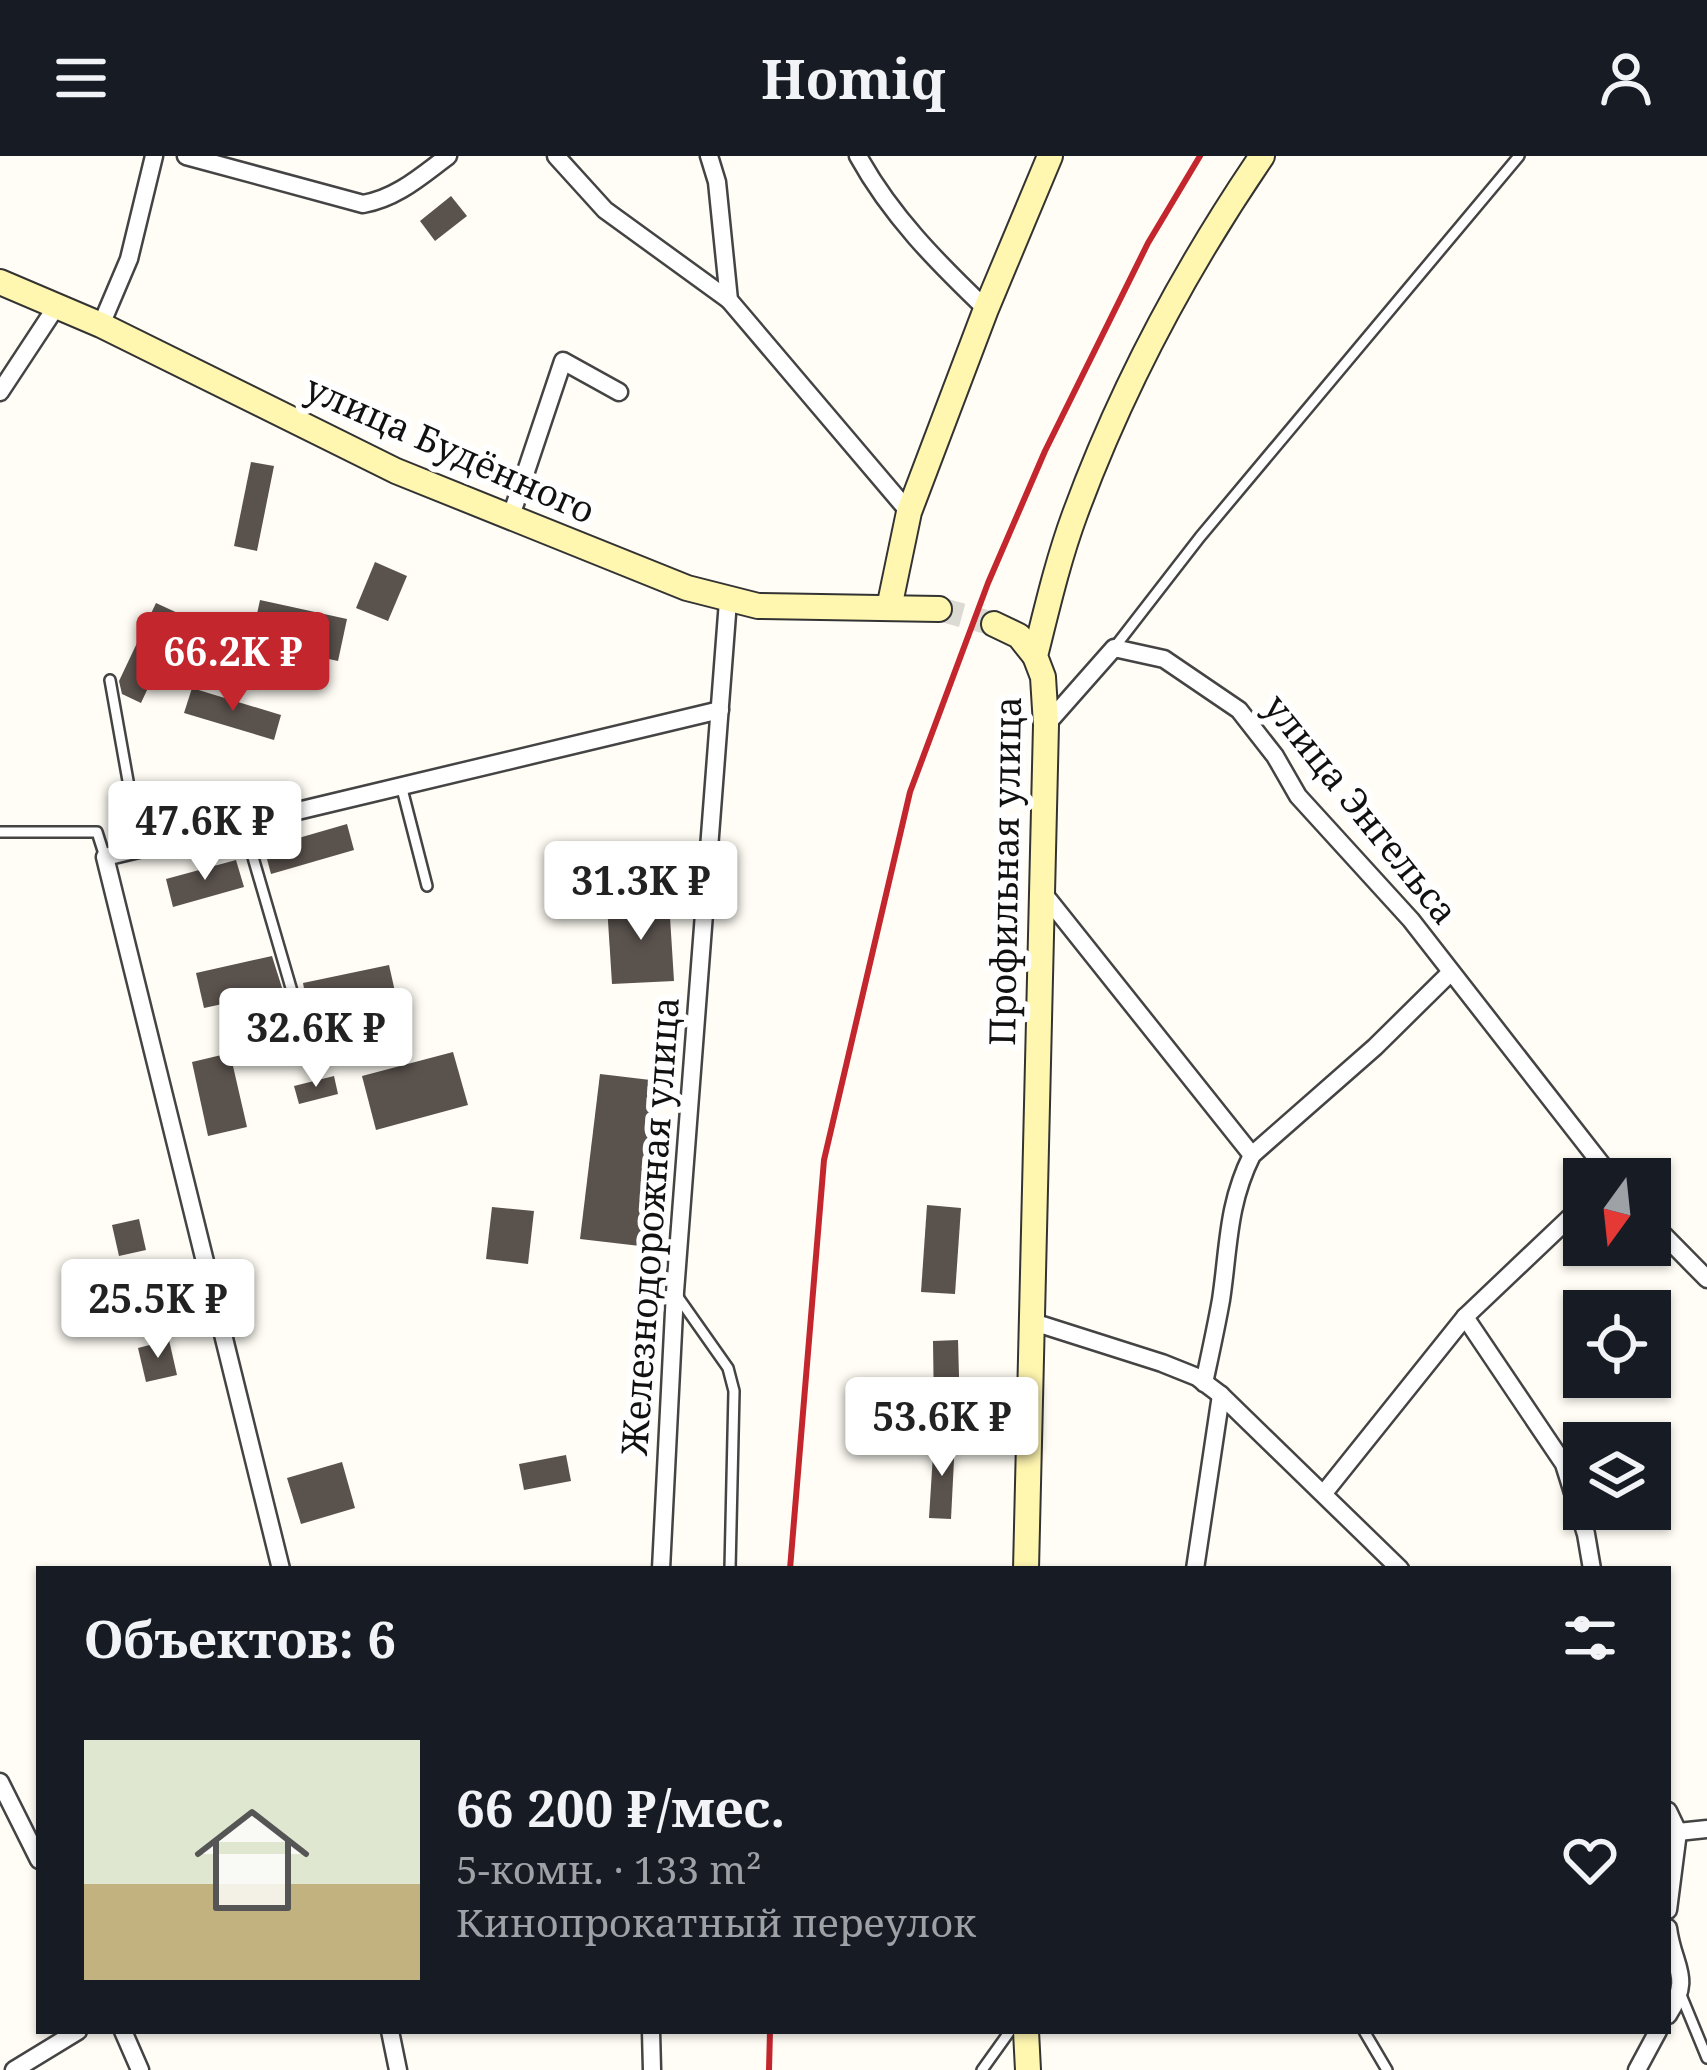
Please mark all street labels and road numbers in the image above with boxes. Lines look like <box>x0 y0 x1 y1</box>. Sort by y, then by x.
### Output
street label: улица Будённого <box>298 363 603 534</box>
street label: улица Энгельса <box>1253 683 1470 934</box>
street label: Профильная улица <box>977 696 1032 1046</box>
street label: Железнодорожная улица <box>609 995 690 1458</box>

